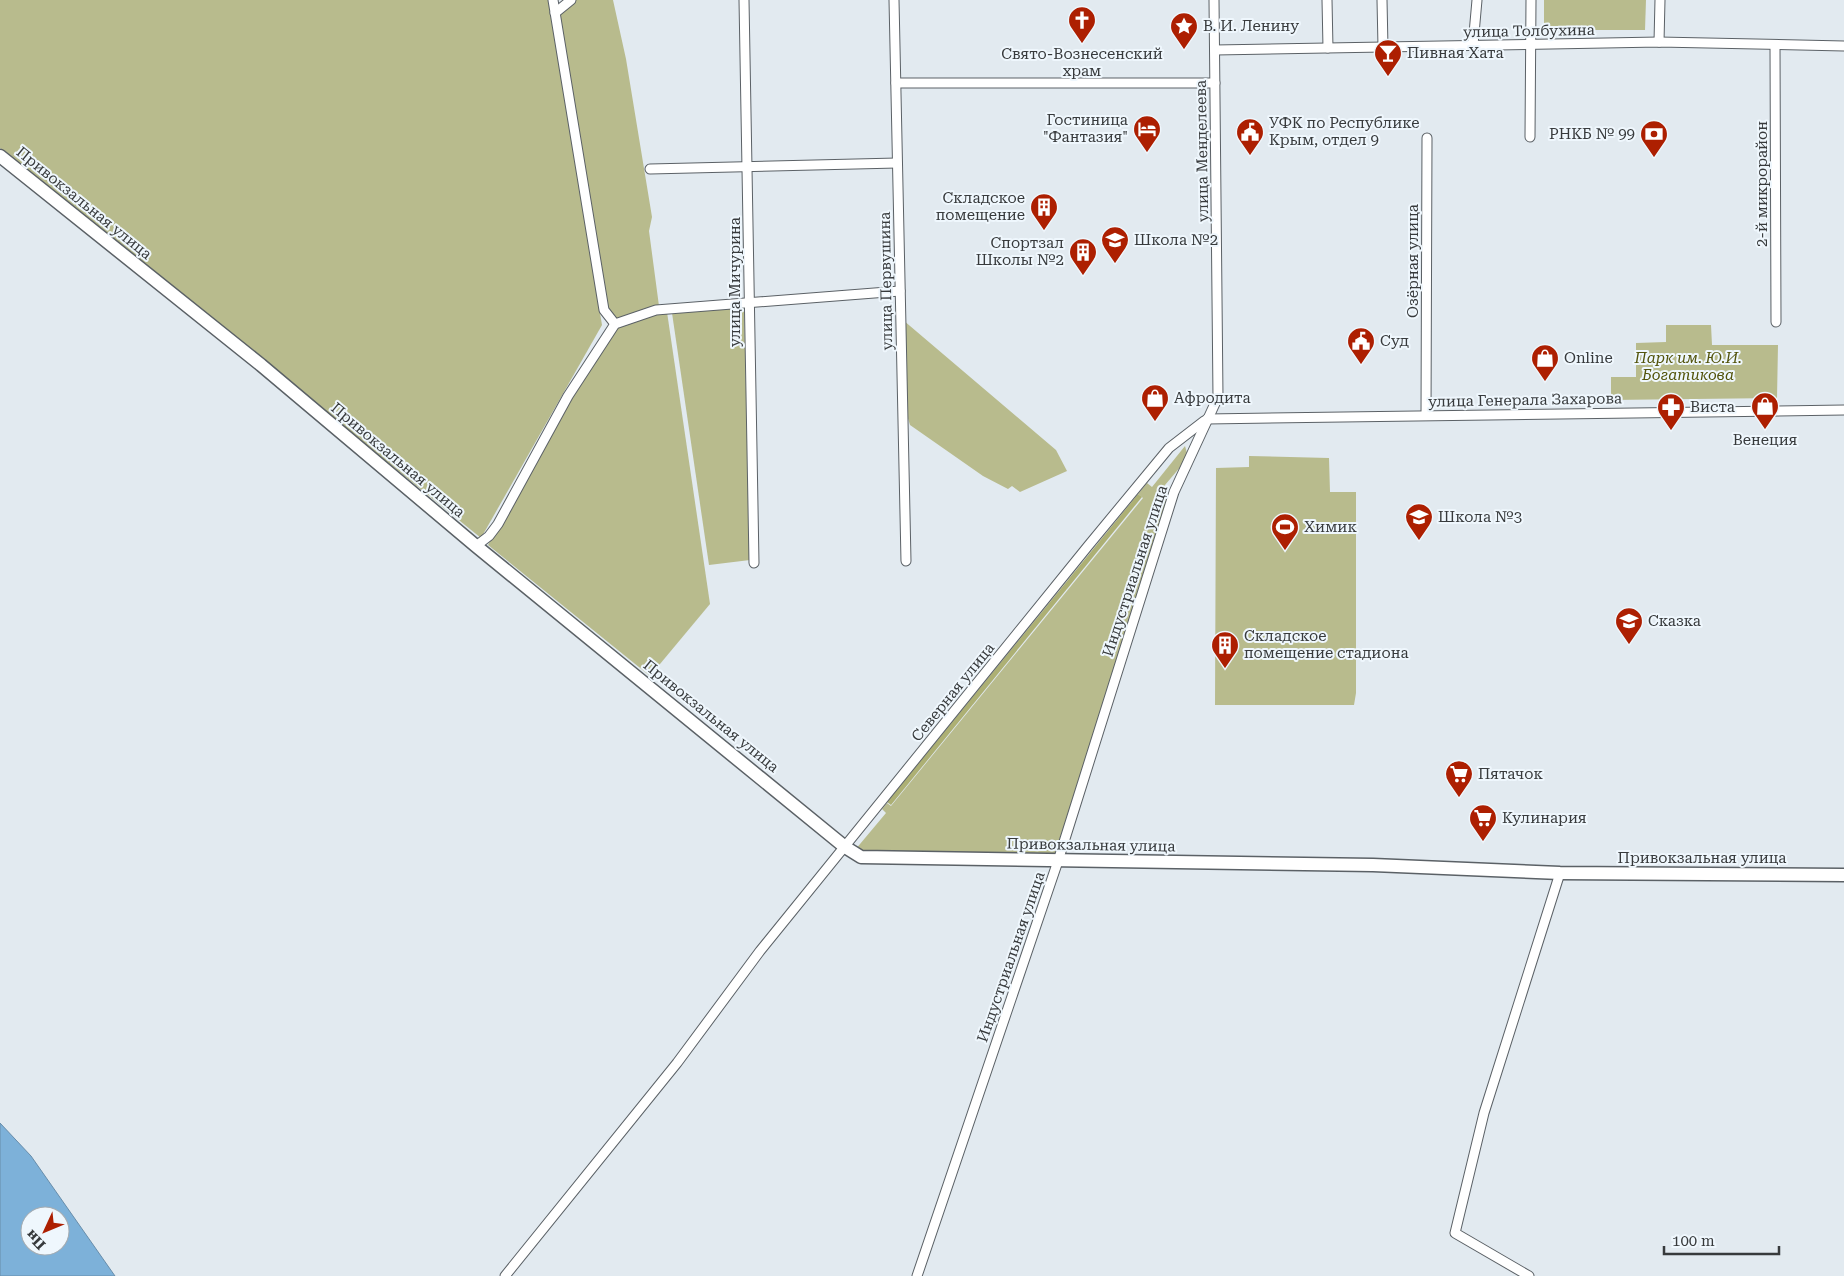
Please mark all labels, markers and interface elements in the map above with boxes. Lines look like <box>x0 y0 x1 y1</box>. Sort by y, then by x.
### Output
church icon: Свято-Вознесенский храм <box>1067 5 1097 44</box>
place icon: В. И. Ленину <box>1169 11 1199 50</box>
place label: В. И. Ленину <box>1203 17 1299 35</box>
street label: улица Толбухина <box>1463 21 1595 41</box>
bar icon: Пивная Хата <box>1373 38 1403 77</box>
place label: Пивная Хата <box>1407 44 1504 62</box>
place label: Свято-Вознесенский храм <box>1001 45 1163 80</box>
street label: улица Менделеева <box>1192 80 1212 222</box>
place label: Гостиница "Фантазия" <box>1043 111 1128 146</box>
hotel icon: Гостиница "Фантазия" <box>1132 114 1162 153</box>
place label: УФК по Республике Крым, отдел 9 <box>1269 114 1420 149</box>
public building icon: УФК по Республике Крым, отдел 9 <box>1235 117 1265 156</box>
bank icon: РНКБ № 99 <box>1639 119 1669 158</box>
street label: 2-й микрорайон <box>1753 121 1771 247</box>
place label: РНКБ № 99 <box>1549 125 1635 143</box>
street label: Привокзальная улица <box>13 143 155 263</box>
place label: Складское помещение <box>936 189 1025 224</box>
building icon: Складское помещение <box>1029 192 1059 231</box>
street label: Озёрная улица <box>1404 204 1422 318</box>
street label: улица Первушина <box>876 211 896 351</box>
street label: улица Мичурина <box>726 217 744 347</box>
school or university icon: Школа №2 <box>1100 225 1130 264</box>
place label: Школа №2 <box>1134 231 1218 249</box>
place label: Спортзал Школы №2 <box>976 234 1064 269</box>
building icon: Спортзал Школы №2 <box>1068 237 1098 276</box>
public building icon: Суд <box>1346 326 1376 365</box>
place label: Суд <box>1380 332 1410 350</box>
shop icon: Online <box>1530 343 1560 382</box>
place label: Online <box>1564 349 1613 367</box>
park label: Парк им. Ю.И. Богатикова <box>1634 349 1741 384</box>
shop icon: Афродита <box>1140 383 1170 422</box>
place label: Афродита <box>1174 389 1251 407</box>
street label: улица Генерала Захарова <box>1428 389 1622 411</box>
shop icon: Венеция <box>1750 391 1780 430</box>
pharmacy icon: Виста <box>1656 392 1686 431</box>
place label: Виста <box>1690 398 1735 416</box>
street label: Привокзальная улица <box>328 399 468 521</box>
place label: Венеция <box>1733 431 1797 449</box>
street label: Индустриальная улица <box>1099 483 1171 659</box>
school or university icon: Школа №3 <box>1404 502 1434 541</box>
place label: Школа №3 <box>1438 508 1522 526</box>
sports icon: Химик <box>1270 512 1300 551</box>
place label: Химик <box>1304 518 1357 536</box>
school or university icon: Сказка <box>1614 606 1644 645</box>
place label: Сказка <box>1648 612 1701 630</box>
place label: Складское помещение стадиона <box>1244 627 1409 662</box>
building icon: Складское помещение стадиона <box>1210 630 1240 669</box>
street label: Северная улица <box>908 639 998 745</box>
street label: Привокзальная улица <box>640 656 782 776</box>
supermarket icon: Пятачок <box>1444 759 1474 798</box>
place label: Пятачок <box>1478 765 1543 783</box>
supermarket icon: Кулинария <box>1468 803 1498 842</box>
place label: Кулинария <box>1502 809 1587 827</box>
street label: Привокзальная улица <box>1006 835 1176 855</box>
street label: Привокзальная улица <box>1618 849 1786 867</box>
street label: Индустриальная улица <box>973 869 1049 1045</box>
north arrow <box>20 1206 70 1256</box>
scale bar <box>1664 1224 1779 1256</box>
text: Пн <box>22 1227 49 1253</box>
text: 100 m <box>1672 1232 1715 1250</box>

